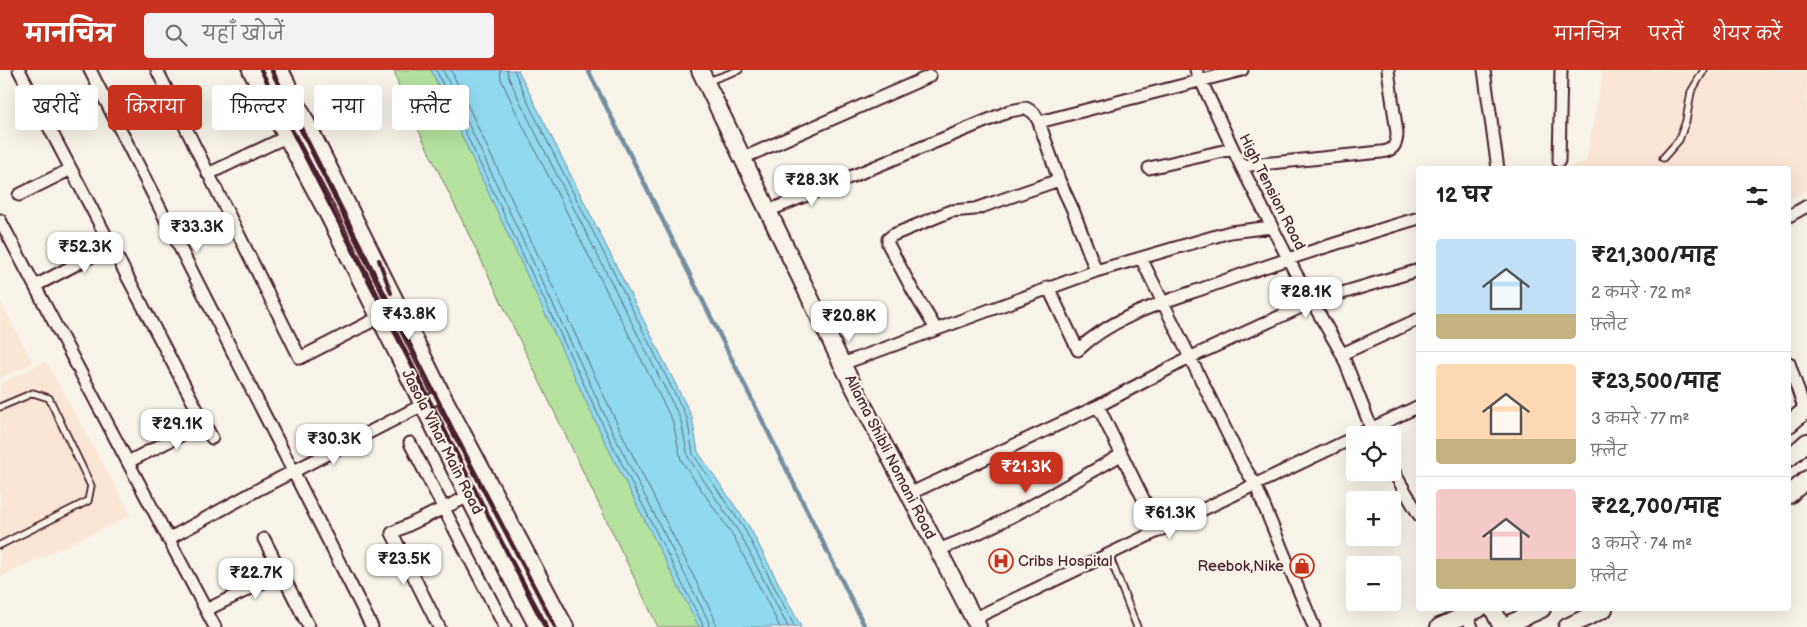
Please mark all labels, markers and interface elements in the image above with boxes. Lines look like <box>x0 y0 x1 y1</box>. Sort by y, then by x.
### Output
search box <box>144 13 494 58</box>
text: मानचित्र <box>25 20 114 49</box>
icon: search <box>162 21 190 49</box>
text: यहाँ खोजें <box>202 23 284 46</box>
text: मानचित्र <box>1554 24 1620 45</box>
text: परतें <box>1648 24 1684 45</box>
text: शेयर करें <box>1712 24 1782 45</box>
chip: खरीदें <box>15 85 98 130</box>
chip: किराया <box>108 85 202 130</box>
chip: फ़िल्टर <box>212 85 304 130</box>
chip: नया <box>314 85 382 130</box>
chip: फ़्लैट <box>392 85 469 130</box>
street label: High Tension Road <box>1234 131 1310 253</box>
pin: ₹28.3K <box>771 164 853 207</box>
text: ₹28.3K <box>785 171 839 190</box>
icon: filters <box>1743 182 1771 210</box>
text: 12 घर <box>1436 183 1491 208</box>
pin: ₹33.3K <box>156 212 238 254</box>
text: ₹33.3K <box>170 218 224 237</box>
pin: ₹52.3K <box>44 232 126 274</box>
text: ₹52.3K <box>58 238 112 257</box>
text: ₹21,300/माह <box>1591 243 1716 268</box>
icon: home <box>1476 259 1536 319</box>
pin: ₹28.1K <box>1265 276 1347 319</box>
text: ₹28.1K <box>1280 283 1332 302</box>
text: 2 कमरे · 72 m² <box>1591 284 1691 303</box>
pin: ₹43.8K <box>368 298 450 341</box>
pin: ₹20.8K <box>808 300 890 343</box>
text: ₹43.8K <box>382 305 436 324</box>
text: ₹20.8K <box>822 307 876 326</box>
text: फ़्लैट <box>1591 316 1627 335</box>
street label: Jasola Vihar Main Road <box>397 366 487 518</box>
text: ₹23,500/माह <box>1591 369 1720 394</box>
street label: Allama Shibli Nomani Road <box>840 372 940 542</box>
icon: home <box>1476 384 1536 444</box>
pin: ₹29.1K <box>136 408 218 451</box>
text: 3 कमरे · 77 m² <box>1591 410 1689 429</box>
text: ₹29.1K <box>151 415 203 434</box>
pin: ₹30.3K <box>293 424 375 466</box>
map controls <box>1346 426 1401 611</box>
button: locate <box>1346 426 1401 481</box>
text: ₹30.3K <box>307 430 361 449</box>
text: फ़्लैट <box>1591 442 1627 461</box>
pin: ₹21.3K <box>985 452 1067 494</box>
text: ₹21.3K <box>1001 458 1051 477</box>
button: + <box>1346 491 1401 546</box>
text: ₹22,700/माह <box>1591 494 1720 519</box>
pin: ₹61.3K <box>1129 498 1211 540</box>
text: ₹61.3K <box>1144 504 1196 523</box>
icon: home <box>1476 509 1536 569</box>
text: 3 कमरे · 74 m² <box>1591 535 1692 554</box>
pin: ₹23.5K <box>363 544 445 586</box>
hospital icon: Cribs Hospital <box>988 548 1014 574</box>
text: ₹23.5K <box>377 550 431 569</box>
place label: Cribs Hospital <box>1018 552 1113 571</box>
shop icon: Reebok,Nike <box>1289 553 1315 579</box>
button: − <box>1346 556 1401 611</box>
place label: Reebok,Nike <box>1197 557 1284 576</box>
pin: ₹22.7K <box>215 558 297 600</box>
text: ₹22.7K <box>229 564 283 583</box>
text: फ़्लैट <box>1591 567 1627 586</box>

